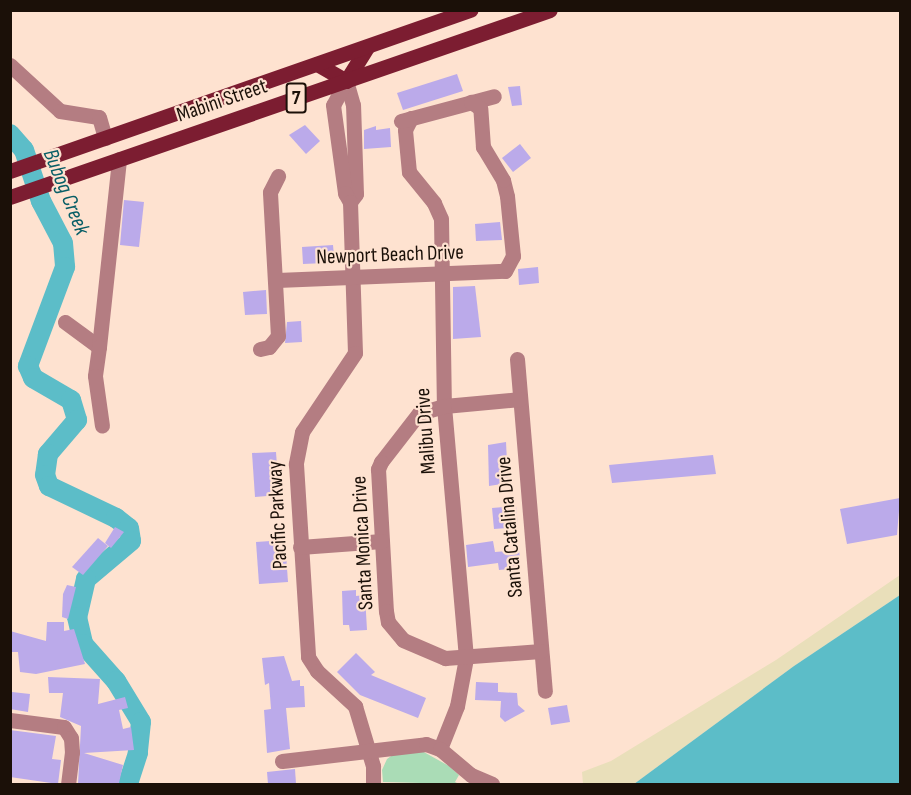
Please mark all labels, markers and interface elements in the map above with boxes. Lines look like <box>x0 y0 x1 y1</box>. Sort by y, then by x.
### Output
street label: Mabini Street <box>174 74 270 128</box>
road number: 7 <box>286 81 306 115</box>
water label: Bubog Creek <box>37 145 95 239</box>
street label: Newport Beach Drive <box>316 240 464 270</box>
street label: Malibu Drive <box>410 387 442 475</box>
street label: Santa Catalina Drive <box>491 455 529 599</box>
street label: Pacific Parkway <box>263 460 293 570</box>
street label: Santa Monica Drive <box>347 475 379 611</box>

